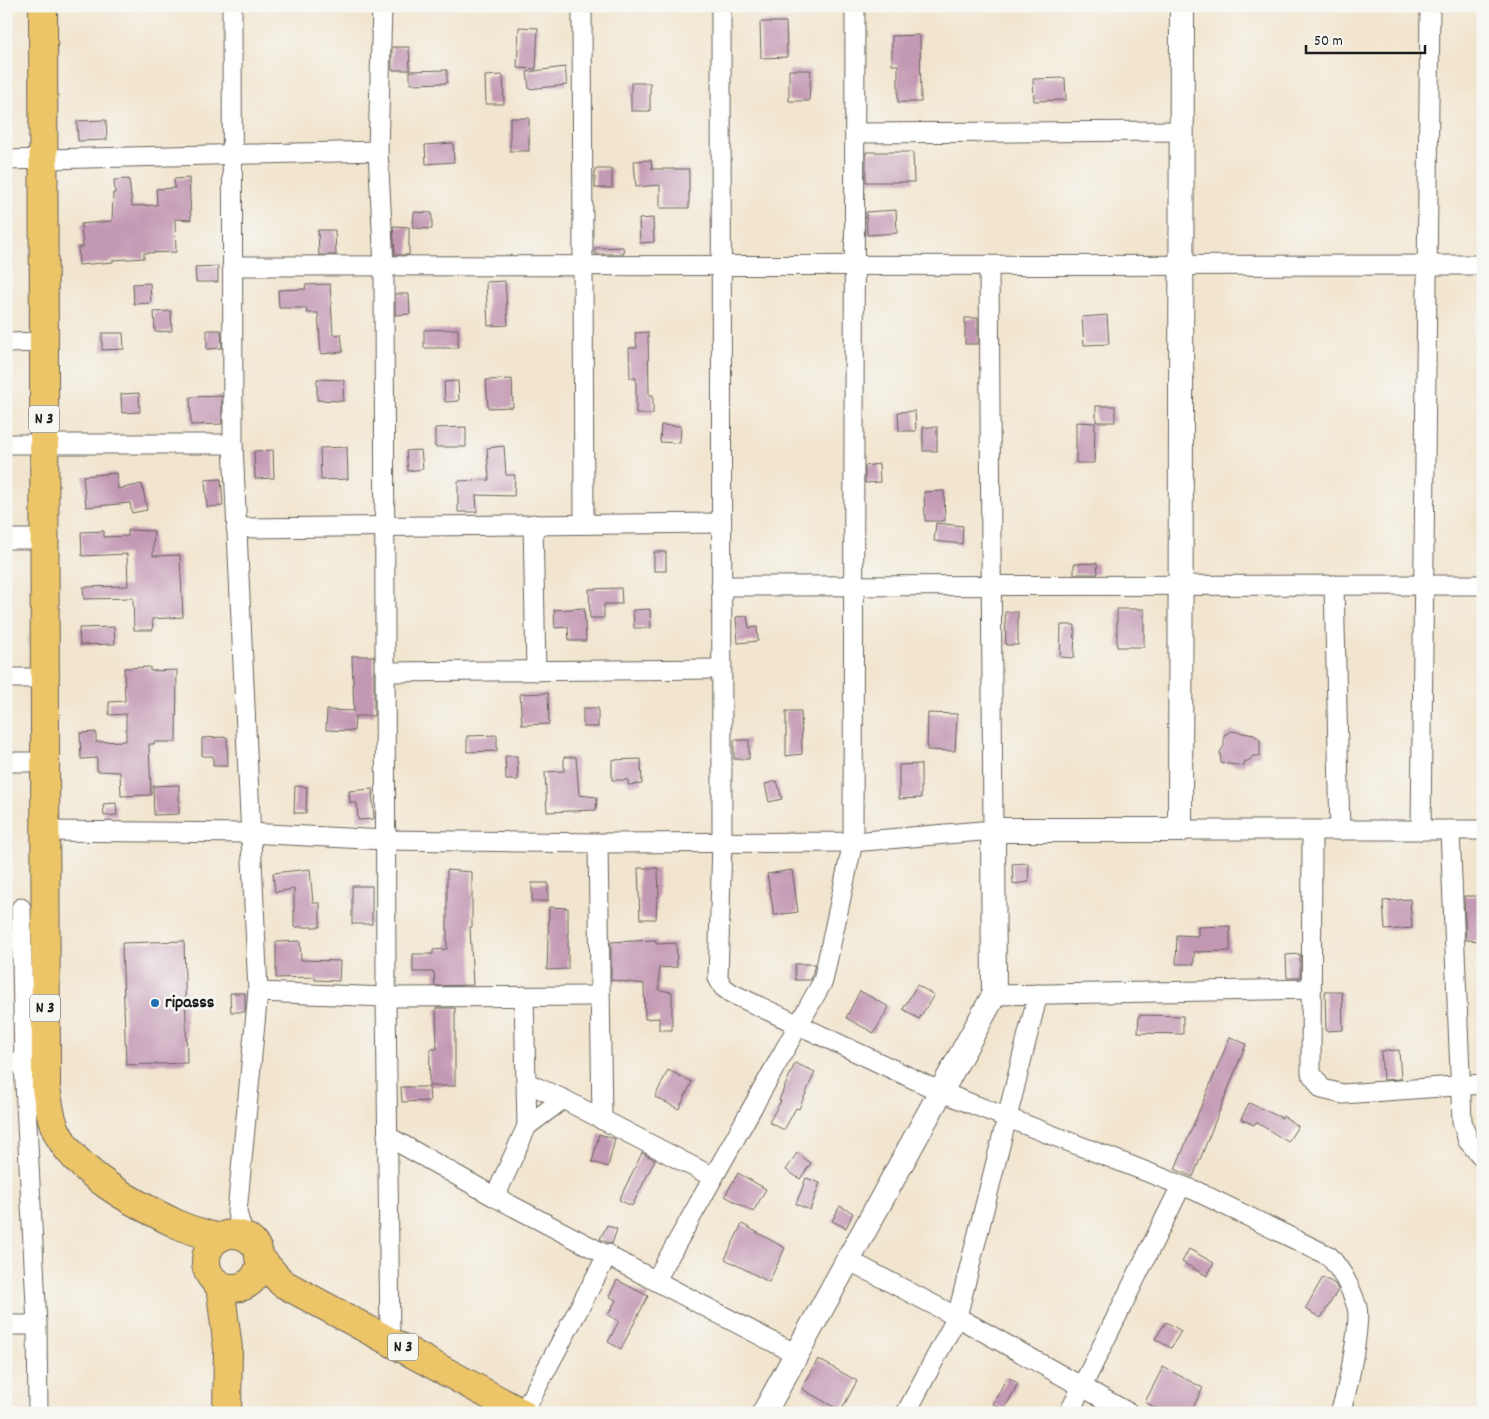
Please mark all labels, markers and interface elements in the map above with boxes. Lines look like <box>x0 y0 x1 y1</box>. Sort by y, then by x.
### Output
scale bar <box>1306 22 1425 54</box>
text: 50 m <box>1314 31 1343 53</box>
road number: N 3 <box>29 406 59 432</box>
place label: ripasss <box>165 991 215 1016</box>
road number: N 3 <box>30 994 60 1021</box>
marker: ripasss <box>149 997 161 1009</box>
road number: N 3 <box>388 1334 418 1360</box>

